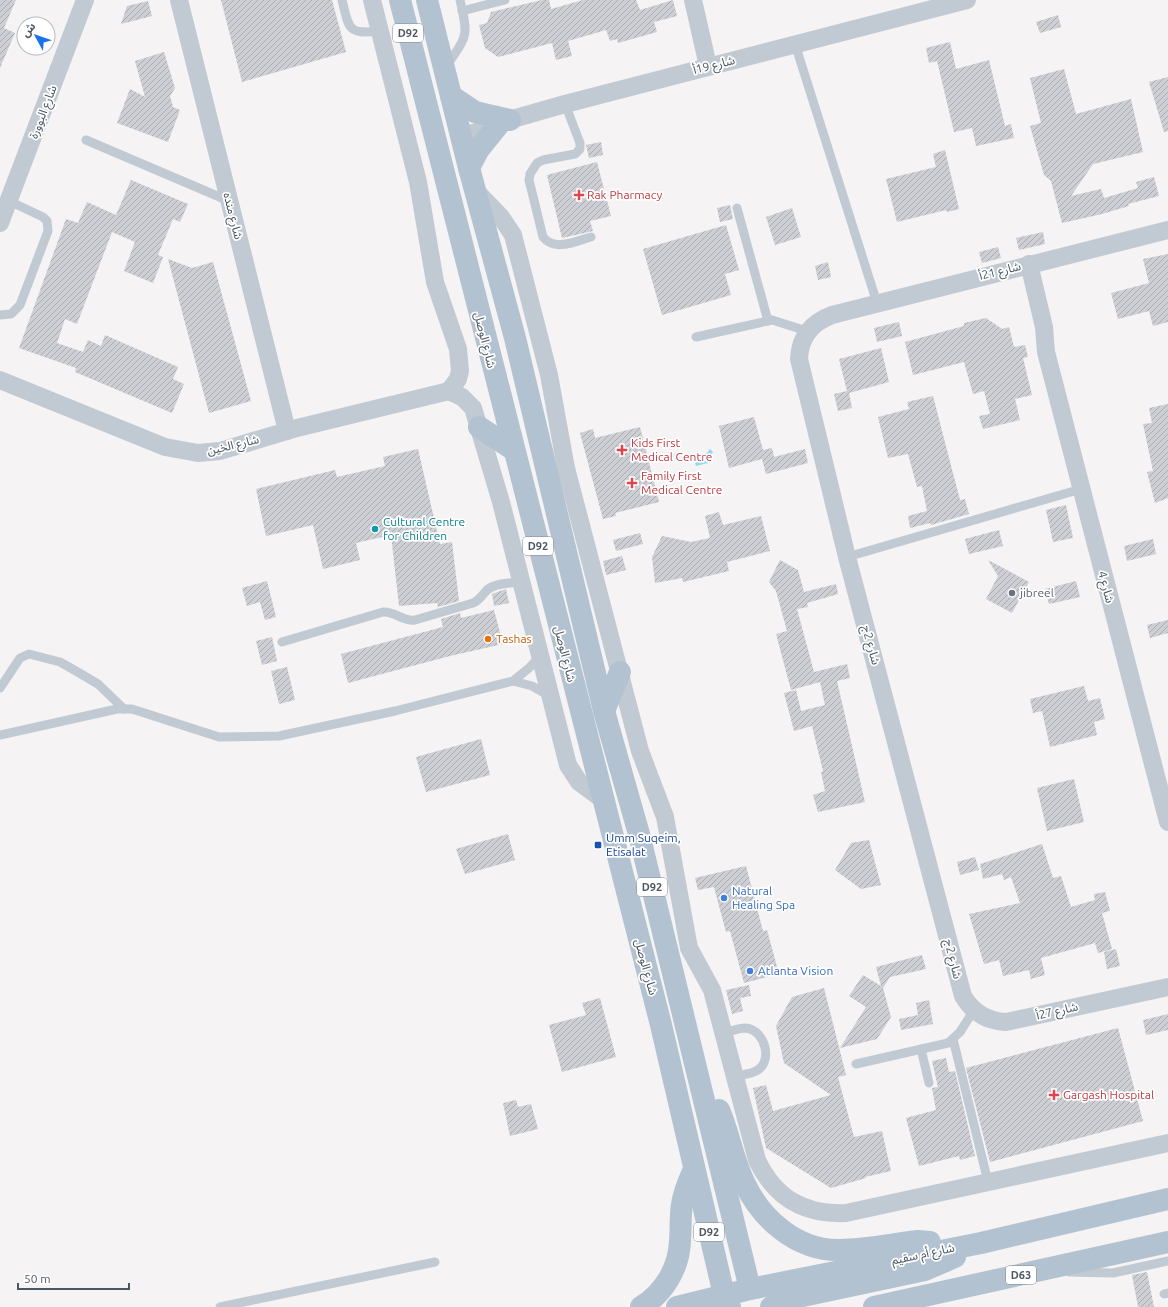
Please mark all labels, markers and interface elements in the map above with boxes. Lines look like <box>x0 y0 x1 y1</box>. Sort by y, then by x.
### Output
north arrow <box>16 16 56 56</box>
text: ش <box>19 20 39 40</box>
road number: D92 <box>393 24 423 42</box>
street label: شارع 19أ <box>691 53 737 79</box>
street label: شارع البوورة <box>26 83 61 141</box>
place label: Rak Pharmacy <box>587 188 662 201</box>
marker: Rak Pharmacy <box>574 190 584 200</box>
street label: شارع منده <box>218 191 246 241</box>
street label: شارع 21أ <box>977 259 1023 285</box>
street label: شارع الوصل <box>469 310 499 370</box>
street label: شارع الخين <box>206 432 261 460</box>
place label: Kids First Medical Centre <box>631 436 712 463</box>
marker: Kids First Medical Centre <box>616 444 628 456</box>
place label: Family First Medical Centre <box>641 469 722 496</box>
marker: Family First Medical Centre <box>626 477 638 489</box>
place label: Cultural Centre for Children <box>383 515 465 542</box>
marker: Cultural Centre for Children <box>370 524 380 534</box>
road number: D92 <box>523 537 553 555</box>
street label: شارع 4 <box>1093 569 1117 605</box>
place label: jibreel <box>1019 586 1054 599</box>
marker: jibreel <box>1007 588 1017 598</box>
street label: شارع الوصل <box>549 624 579 684</box>
street label: شارع 2ج <box>857 624 883 667</box>
place label: Tashas <box>496 632 532 645</box>
marker: Tashas <box>483 634 493 644</box>
place label: Umm Suqeim, Etisalat <box>606 831 681 858</box>
marker: Umm Suqeim, Etisalat <box>593 840 603 850</box>
road number: D92 <box>637 878 667 896</box>
place label: Natural Healing Spa <box>732 884 795 911</box>
marker: Natural Healing Spa <box>719 893 729 903</box>
street label: شارع الوصل <box>630 937 660 997</box>
street label: شارع 2ج <box>939 938 965 981</box>
place label: Atlanta Vision <box>758 964 833 977</box>
marker: Atlanta Vision <box>745 966 755 976</box>
street label: شارع 27أ <box>1034 999 1080 1025</box>
place label: Gargash Hospital <box>1063 1088 1154 1101</box>
marker: Gargash Hospital <box>1048 1089 1060 1101</box>
road number: D92 <box>694 1223 724 1241</box>
street label: شارع أم سقيم <box>890 1240 956 1269</box>
scale bar <box>18 1265 129 1291</box>
road number: D63 <box>1006 1266 1036 1284</box>
text: 50 m <box>24 1272 51 1285</box>

